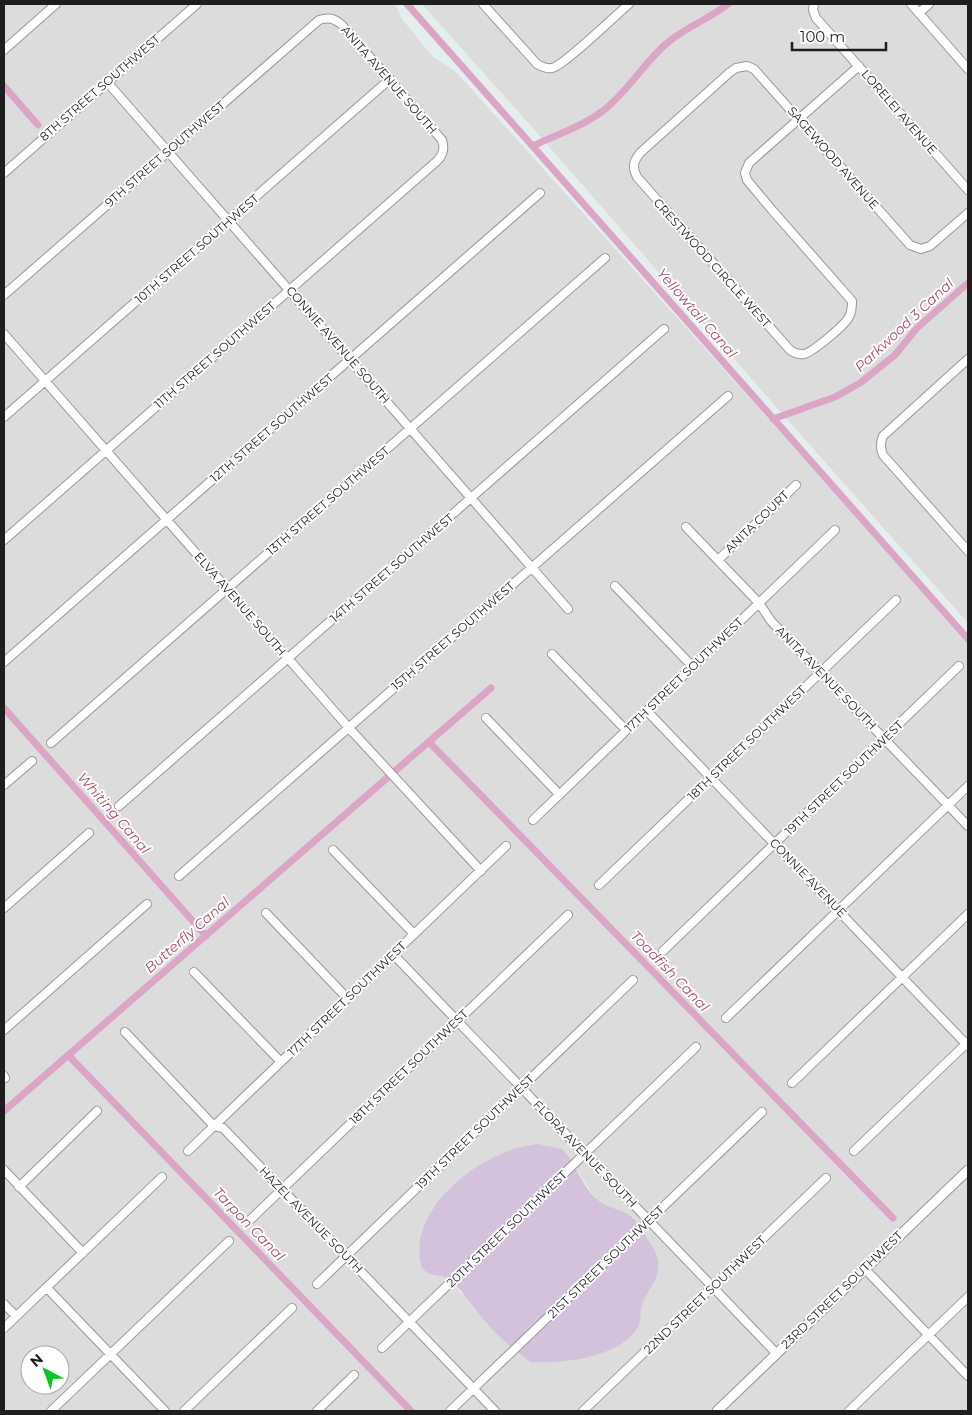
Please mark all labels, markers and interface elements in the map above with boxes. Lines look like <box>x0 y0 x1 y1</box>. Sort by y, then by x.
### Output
scale bar <box>792 20 886 52</box>
street label: ANITA AVENUE SOUTH <box>338 22 440 137</box>
text: 100 m <box>800 27 845 46</box>
street label: 8TH STREET SOUTHWEST <box>36 31 163 144</box>
street label: LORELEI AVENUE <box>859 66 940 157</box>
street label: 9TH STREET SOUTHWEST <box>102 97 228 210</box>
street label: SAGEWOOD AVENUE <box>785 103 882 212</box>
street label: 10TH STREET SOUTHWEST <box>132 191 262 307</box>
street label: CRESTWOOD CIRCLE WEST <box>650 195 774 330</box>
water label: Yellowtail Canal <box>653 264 741 362</box>
water label: Parkwood 3 Canal <box>851 274 958 376</box>
street label: CONNIE AVENUE SOUTH <box>283 283 393 406</box>
street label: 11TH STREET SOUTHWEST <box>151 298 279 411</box>
street label: 12TH STREET SOUTHWEST <box>207 370 336 485</box>
street label: 13TH STREET SOUTHWEST <box>263 443 392 558</box>
street label: ANITA COURT <box>721 487 792 556</box>
street label: 14TH STREET SOUTHWEST <box>327 510 457 625</box>
street label: ELVA AVENUE SOUTH <box>191 549 289 659</box>
street label: 15TH STREET SOUTHWEST <box>388 578 517 693</box>
street label: 17TH STREET SOUTHWEST <box>621 614 746 735</box>
street label: ANITA AVENUE SOUTH <box>773 623 880 733</box>
street label: 18TH STREET SOUTHWEST <box>684 682 809 803</box>
street label: 19TH STREET SOUTHWEST <box>781 717 906 838</box>
water label: Whiting Canal <box>74 768 155 858</box>
street label: CONNIE AVENUE <box>767 835 850 920</box>
water label: Butterfly Canal <box>141 893 233 977</box>
water label: Toadfish Canal <box>627 927 713 1015</box>
street label: 17TH STREET SOUTHWEST <box>284 938 409 1059</box>
street label: 18TH STREET SOUTHWEST <box>346 1006 471 1127</box>
street label: 19TH STREET SOUTHWEST <box>412 1071 537 1192</box>
street label: FLORA AVENUE SOUTH <box>530 1097 641 1210</box>
street label: HAZEL AVENUE SOUTH <box>256 1163 366 1276</box>
street label: 20TH STREET SOUTHWEST <box>443 1167 570 1290</box>
water label: Tarpon Canal <box>209 1183 289 1265</box>
street label: 21ST STREET SOUTHWEST <box>544 1202 667 1321</box>
street label: 23RD STREET SOUTHWEST <box>778 1228 905 1352</box>
street label: 22ND STREET SOUTHWEST <box>640 1232 769 1357</box>
north arrow <box>20 1345 70 1395</box>
text: N <box>26 1350 47 1371</box>

